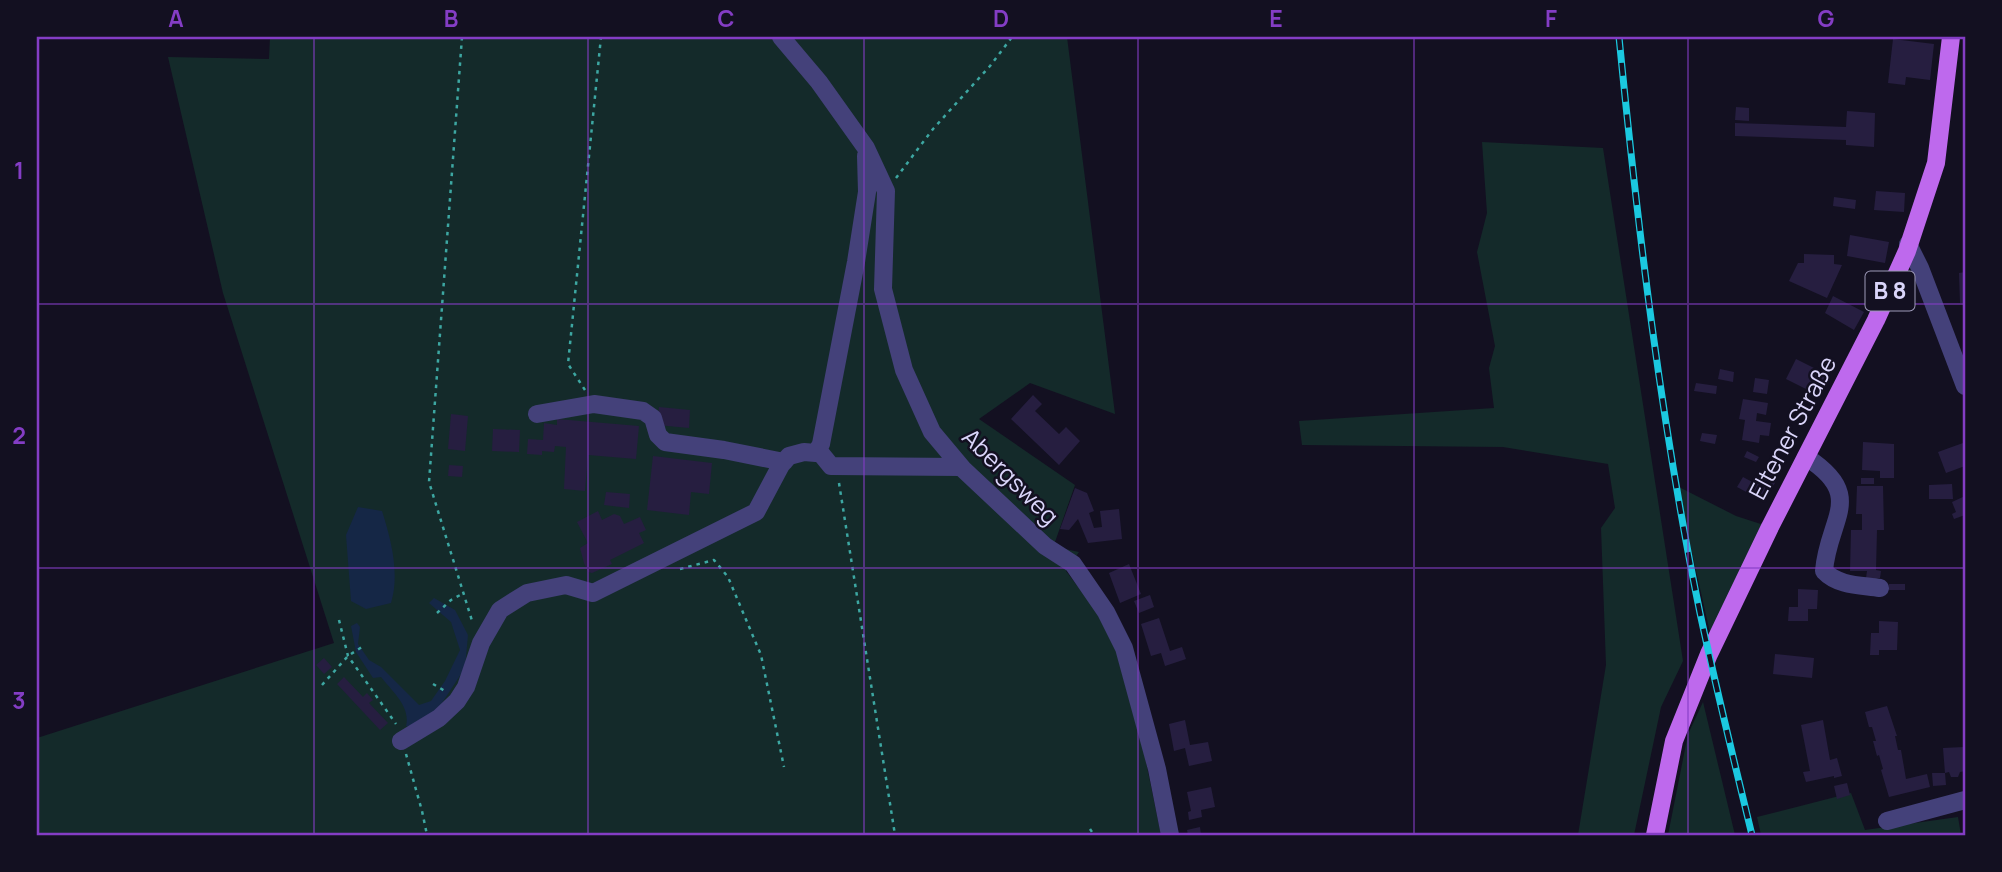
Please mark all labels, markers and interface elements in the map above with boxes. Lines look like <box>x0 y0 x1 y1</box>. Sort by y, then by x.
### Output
text: A <box>168 2 184 34</box>
text: B <box>444 2 458 34</box>
text: C <box>718 2 735 34</box>
text: D <box>993 2 1009 34</box>
text: E <box>1269 2 1283 34</box>
text: F <box>1545 2 1557 34</box>
text: G <box>1818 2 1835 34</box>
text: 1 <box>14 154 24 186</box>
road number: B 8 <box>1866 272 1914 310</box>
street label: Eltener Straße <box>1740 350 1843 505</box>
text: 2 <box>12 419 26 451</box>
street label: Abergsweg <box>956 420 1067 531</box>
text: 3 <box>12 684 26 716</box>

